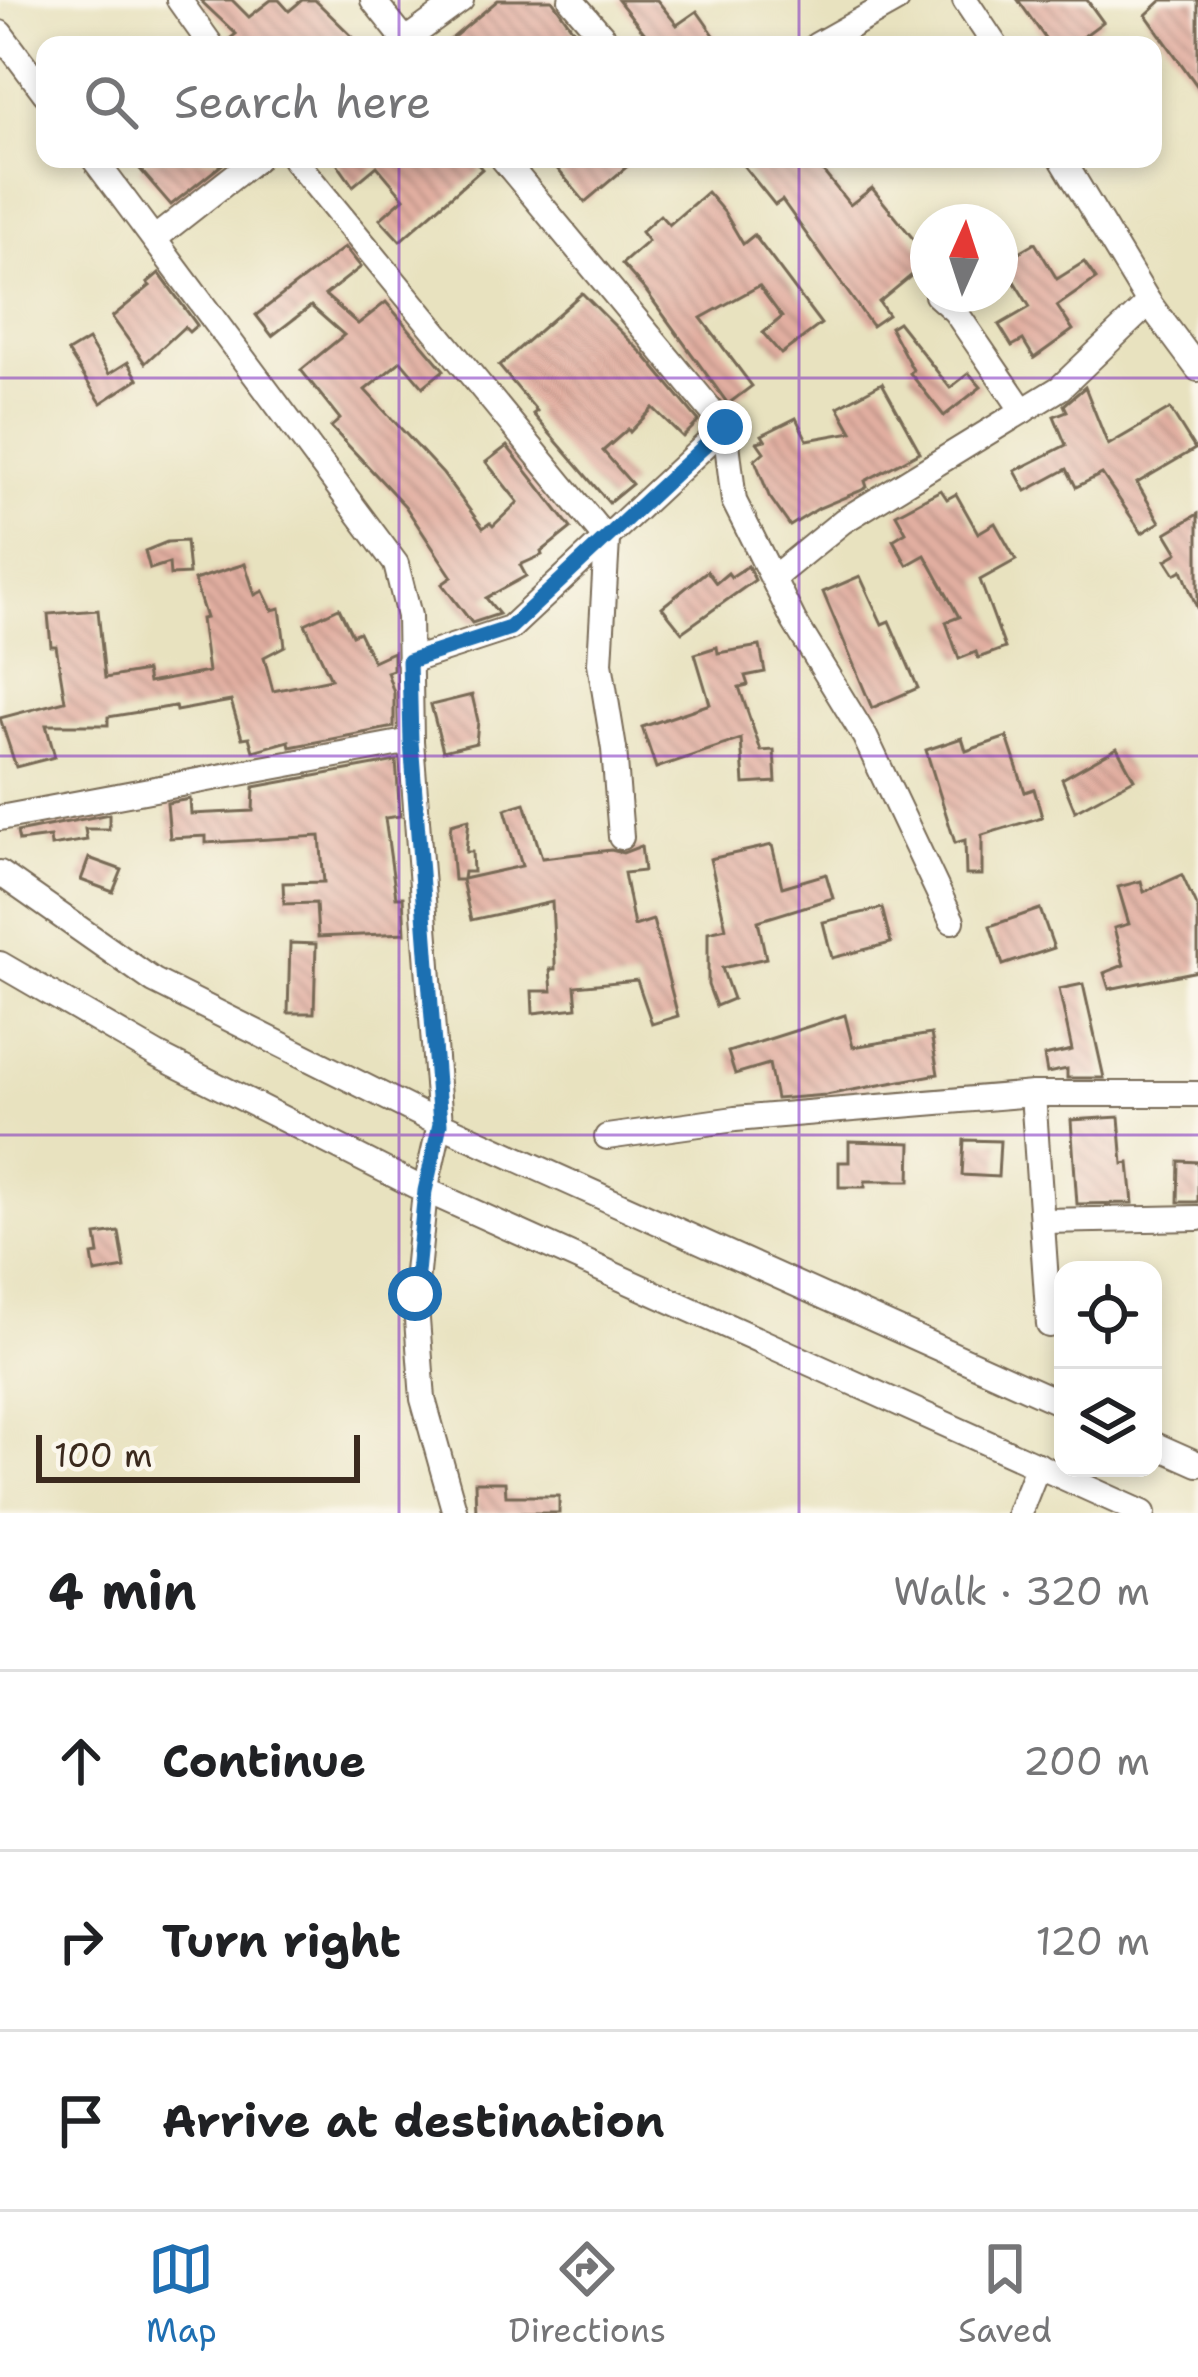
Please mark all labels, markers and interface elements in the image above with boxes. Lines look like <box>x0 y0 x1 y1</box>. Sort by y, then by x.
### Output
search box <box>36 36 1162 168</box>
icon: search <box>78 69 144 135</box>
text: Search here <box>174 72 431 132</box>
north arrow <box>910 204 1018 312</box>
route end <box>698 400 752 454</box>
map controls <box>1054 1261 1162 1477</box>
button: locate <box>1054 1261 1162 1369</box>
route start <box>388 1267 442 1321</box>
button: layers <box>1054 1369 1162 1477</box>
scale bar <box>36 1429 360 1482</box>
text: 100 m <box>54 1433 153 1478</box>
text: 4 min <box>48 1557 197 1625</box>
text: Walk · 320 m <box>893 1565 1150 1617</box>
icon: ahead <box>48 1728 114 1794</box>
text: Continue <box>162 1731 366 1791</box>
text: 200 m <box>1023 1735 1150 1787</box>
icon: right <box>48 1908 114 1974</box>
text: Turn right <box>162 1911 401 1971</box>
text: 120 m <box>1035 1915 1150 1967</box>
icon: arrive <box>48 2088 114 2154</box>
text: Arrive at destination <box>162 2091 665 2151</box>
tab: Map <box>146 2236 217 2353</box>
tab: Directions <box>509 2236 666 2353</box>
tab: Saved <box>958 2236 1052 2353</box>

